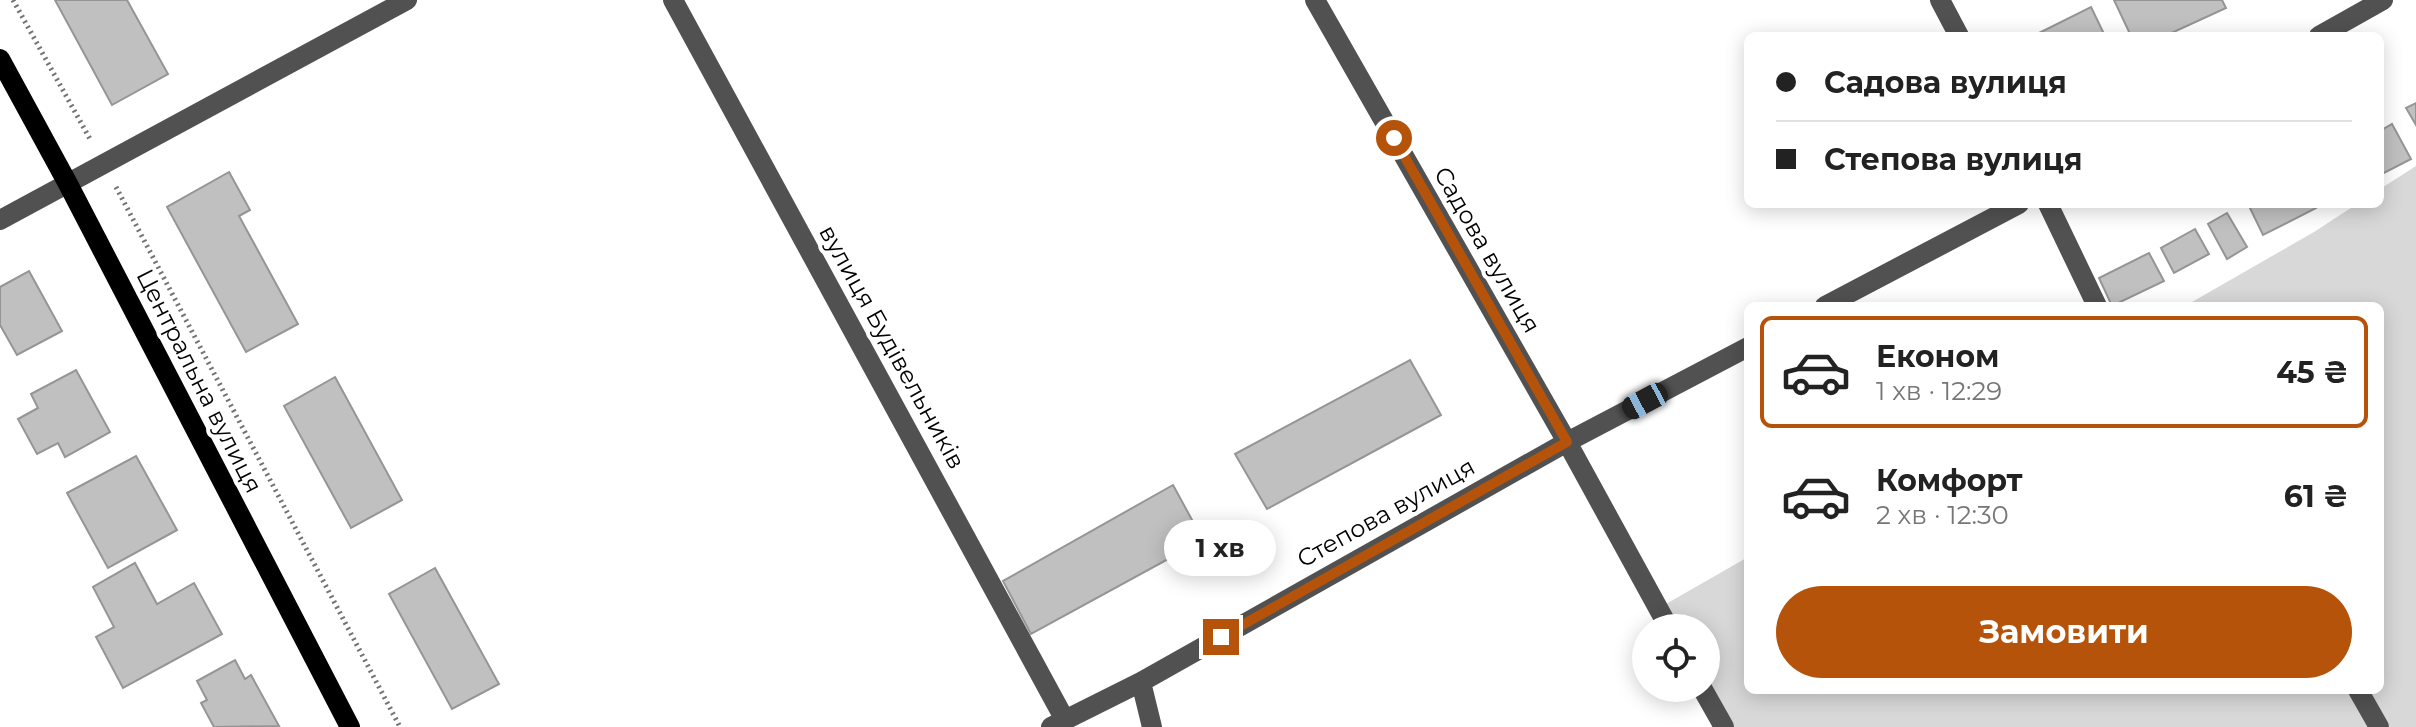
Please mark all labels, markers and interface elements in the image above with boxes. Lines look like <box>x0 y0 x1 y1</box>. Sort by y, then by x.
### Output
text: Садова вулиця <box>1824 64 2067 101</box>
route start <box>1376 120 1412 156</box>
text: Степова вулиця <box>1824 141 2083 178</box>
street label: Садова вулиця <box>1428 162 1547 338</box>
street label: вулиця Будівельників <box>813 220 972 474</box>
street label: Центральна вулиця <box>130 264 269 498</box>
icon: car <box>1780 336 1852 408</box>
text: Економ <box>1876 338 2000 375</box>
text: 45 ₴ <box>2276 354 2348 391</box>
text: 1 хв · 12:29 <box>1876 375 2002 407</box>
car <box>1618 379 1672 423</box>
street label: Степова вулиця <box>1292 452 1480 573</box>
icon: car <box>1780 460 1852 532</box>
text: Комфорт <box>1876 462 2023 499</box>
text: 61 ₴ <box>2284 478 2348 515</box>
text: 2 хв · 12:30 <box>1876 499 2009 531</box>
callout: 1 хв <box>1165 521 1277 577</box>
text: 1 хв <box>1195 532 1245 564</box>
button: Замовити <box>1776 586 2352 678</box>
map controls <box>1632 614 1720 702</box>
button: locate <box>1632 614 1720 702</box>
route end <box>1203 619 1239 655</box>

